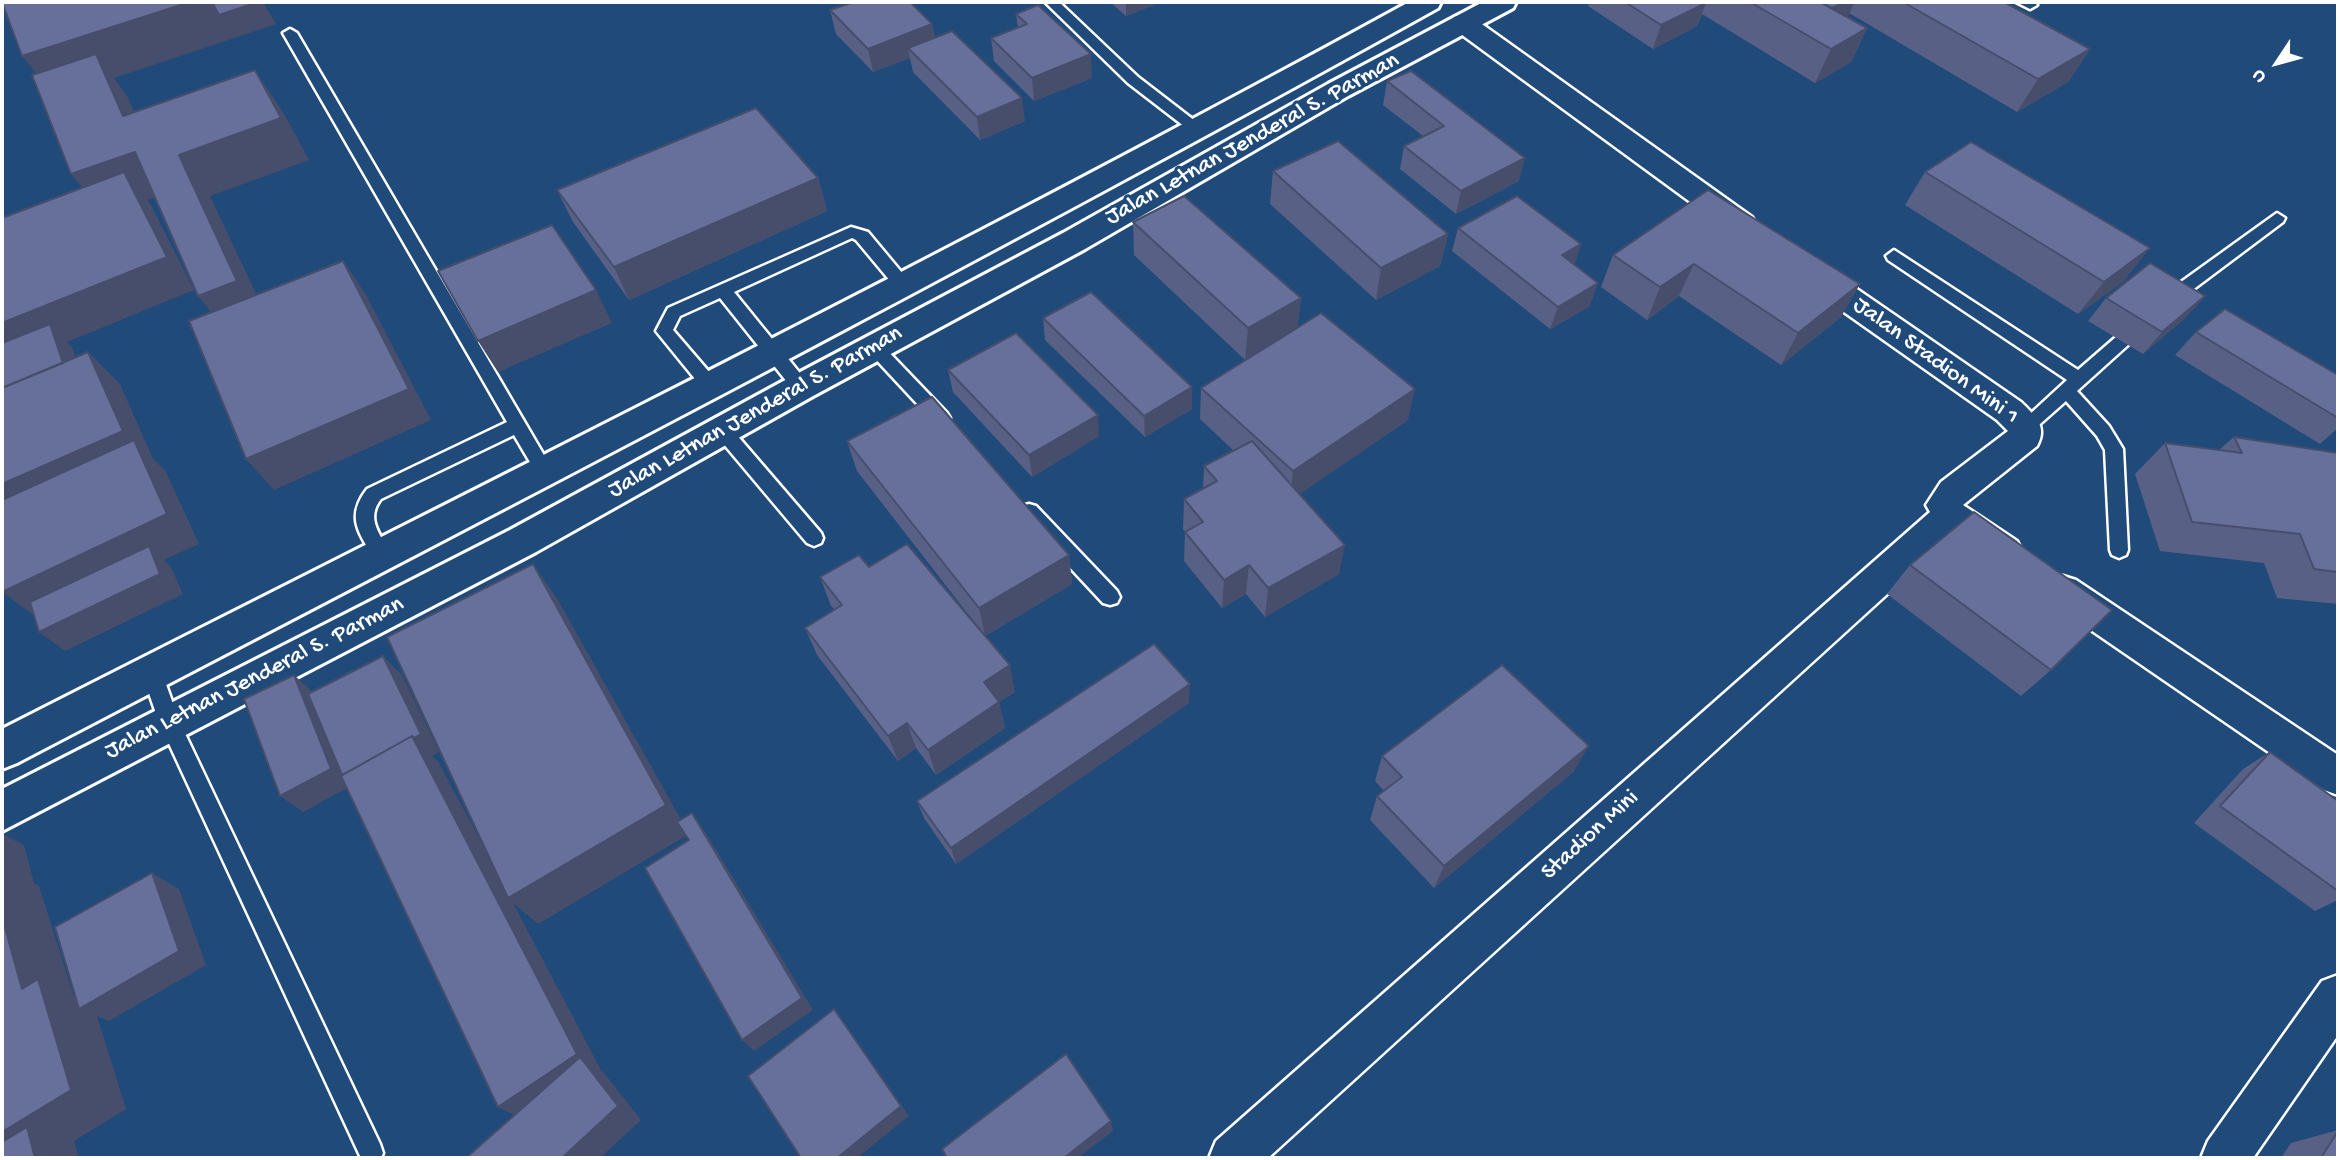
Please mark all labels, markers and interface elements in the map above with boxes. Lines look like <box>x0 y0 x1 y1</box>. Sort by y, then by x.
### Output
north arrow <box>2242 28 2312 98</box>
street label: Jalan Letnan Jenderal S. Parman <box>1101 47 1405 233</box>
text: U <box>2247 64 2272 87</box>
street label: Jalan Stadion Mini 1 <box>1846 292 2024 432</box>
street label: Jalan Letnan Jenderal S. Parman <box>604 320 908 506</box>
street label: Jalan Letnan Jenderal S. Parman <box>101 591 409 767</box>
street label: Stadion Mini <box>1536 785 1646 887</box>

